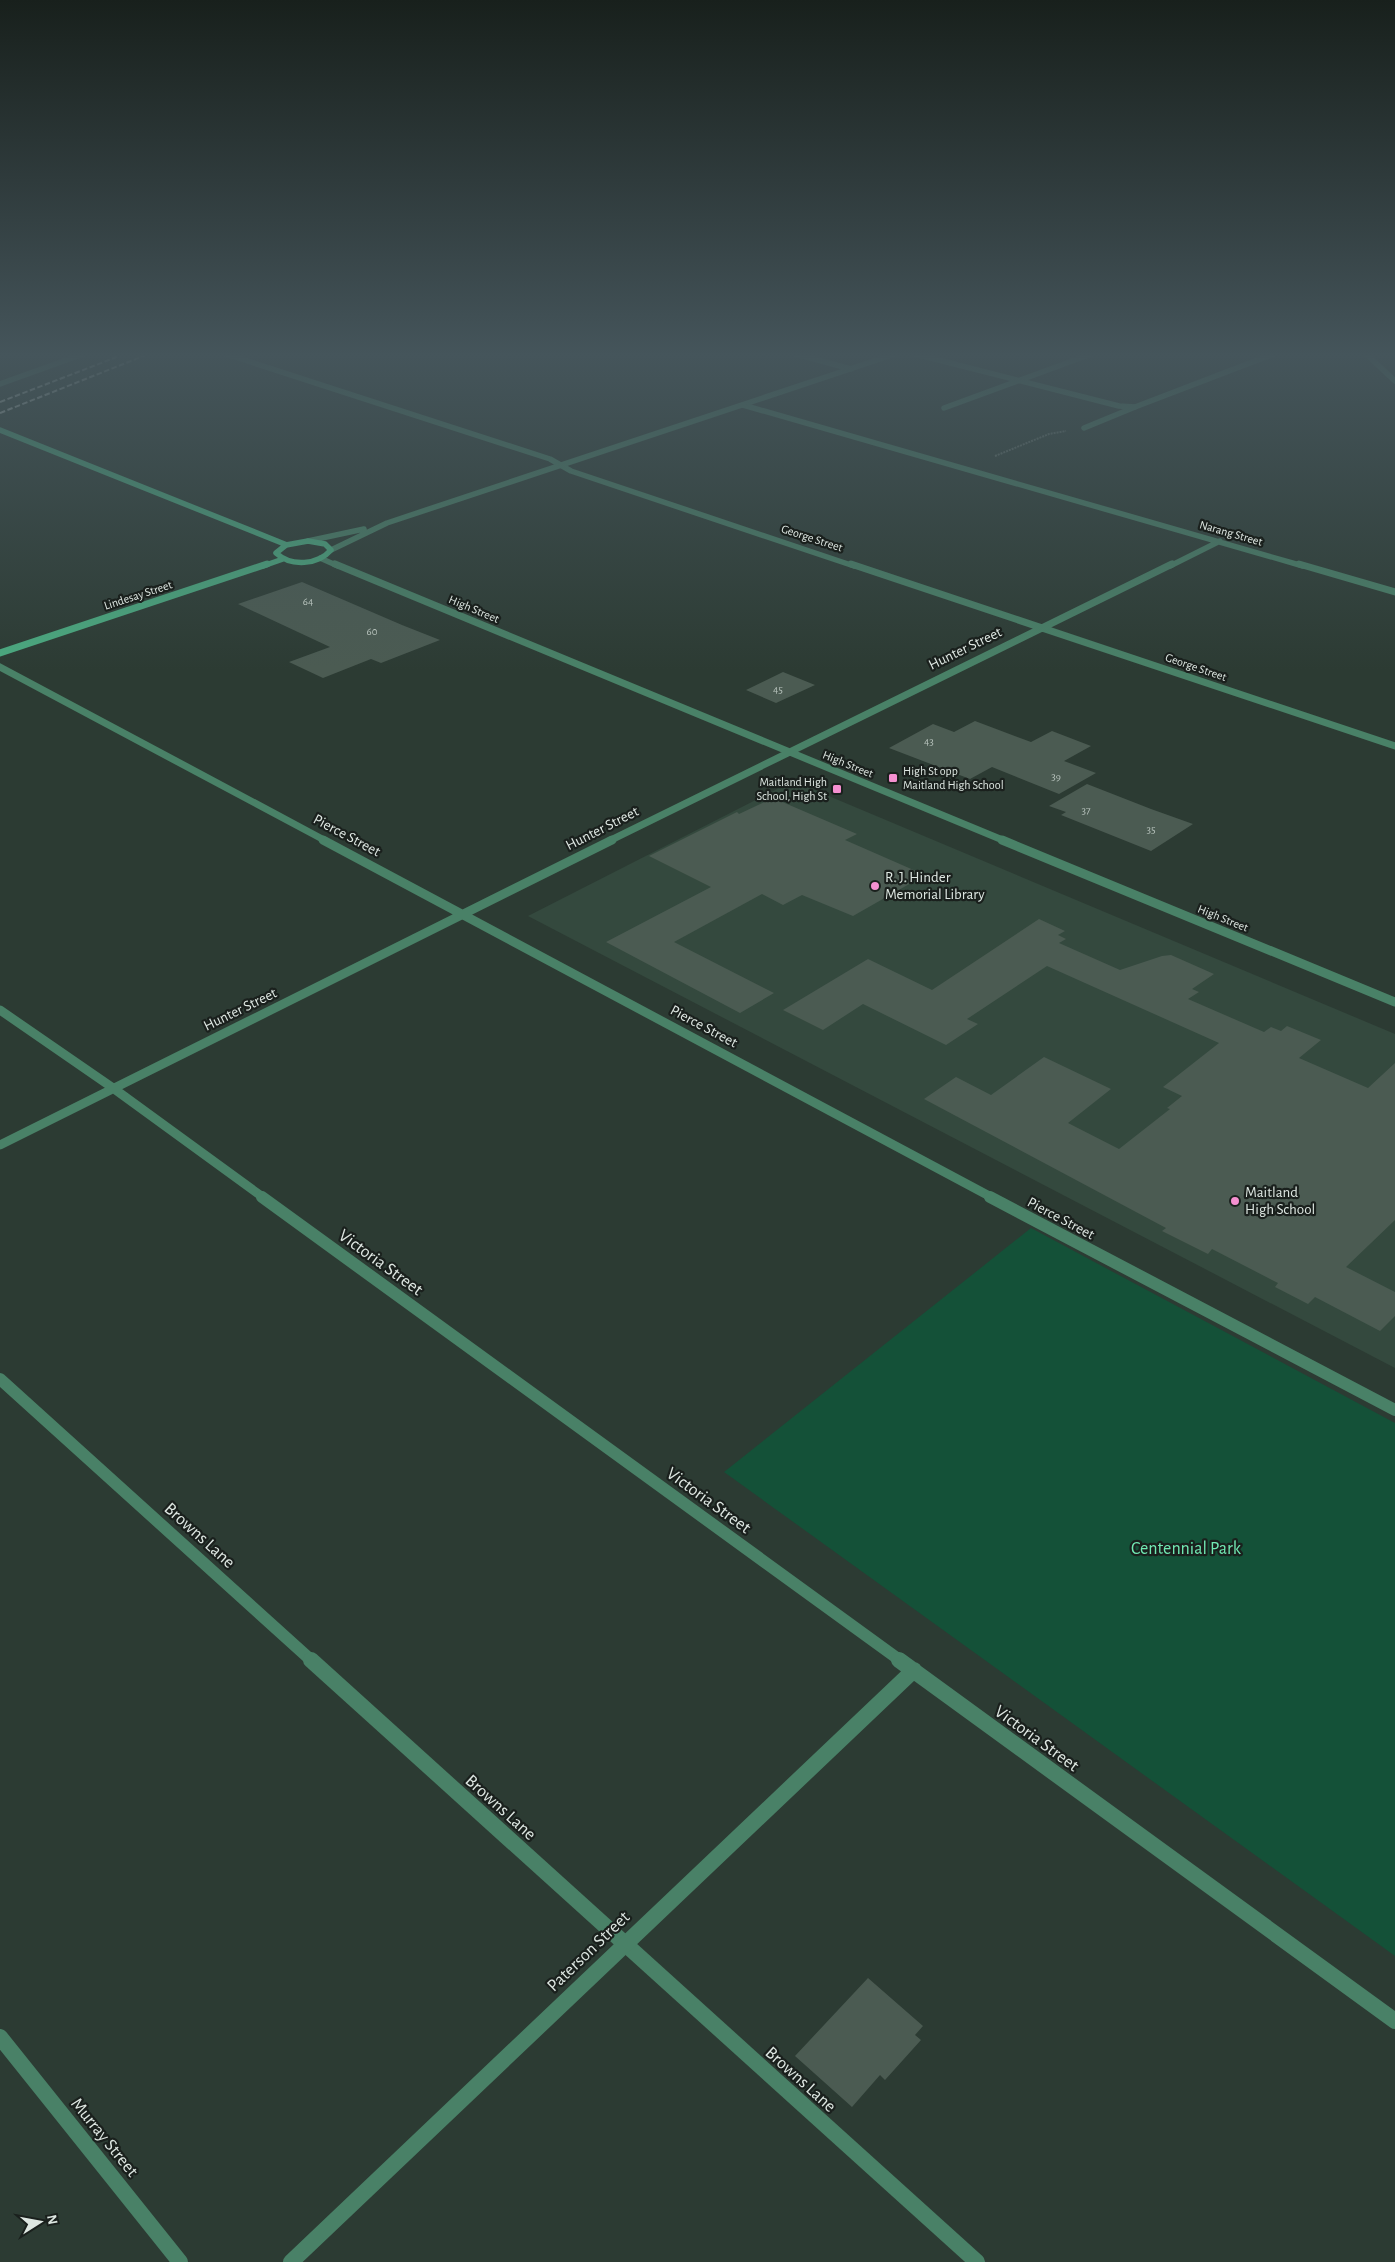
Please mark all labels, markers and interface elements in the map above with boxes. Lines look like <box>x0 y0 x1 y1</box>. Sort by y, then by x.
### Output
street label: Narang Street <box>1198 518 1264 548</box>
street label: George Street <box>780 522 844 554</box>
street label: Lindesay Street <box>102 578 174 613</box>
street label: High Street <box>447 593 501 625</box>
house number: 64 <box>303 596 313 607</box>
street label: Hunter Street <box>926 624 1004 673</box>
house number: 60 <box>367 626 378 637</box>
street label: George Street <box>1164 651 1228 683</box>
house number: 45 <box>773 684 783 695</box>
house number: 43 <box>924 736 934 747</box>
street label: High Street <box>821 748 875 780</box>
place label: High St opp Maitland High School <box>903 765 1004 791</box>
house number: 39 <box>1051 771 1061 782</box>
marker: High St opp Maitland High School <box>887 772 899 784</box>
place label: Maitland High School, High St <box>757 776 827 802</box>
marker: Maitland High School, High St <box>831 783 843 795</box>
street label: Hunter Street <box>563 804 641 853</box>
house number: 37 <box>1081 805 1091 816</box>
street label: Pierce Street <box>311 812 383 859</box>
house number: 35 <box>1146 824 1156 835</box>
place label: R. J. Hinder Memorial Library <box>885 870 985 902</box>
marker: R. J. Hinder Memorial Library <box>869 880 881 892</box>
street label: High Street <box>1196 902 1250 934</box>
street label: Hunter Street <box>201 985 279 1034</box>
street label: Pierce Street <box>668 1003 740 1050</box>
place label: Maitland High School <box>1245 1185 1315 1217</box>
street label: Pierce Street <box>1025 1195 1097 1242</box>
marker: Maitland High School <box>1229 1195 1241 1207</box>
street label: Victoria Street <box>335 1226 426 1299</box>
street label: Victoria Street <box>663 1464 754 1537</box>
street label: Browns Lane <box>161 1500 238 1572</box>
park label: Centennial Park <box>1131 1540 1242 1558</box>
street label: Victoria Street <box>991 1702 1082 1775</box>
street label: Browns Lane <box>462 1772 539 1844</box>
street label: Paterson Street <box>544 1908 634 1995</box>
street label: Browns Lane <box>762 2044 839 2116</box>
street label: Murray Street <box>67 2095 141 2181</box>
north arrow <box>15 2197 65 2247</box>
text: N <box>44 2214 60 2226</box>

